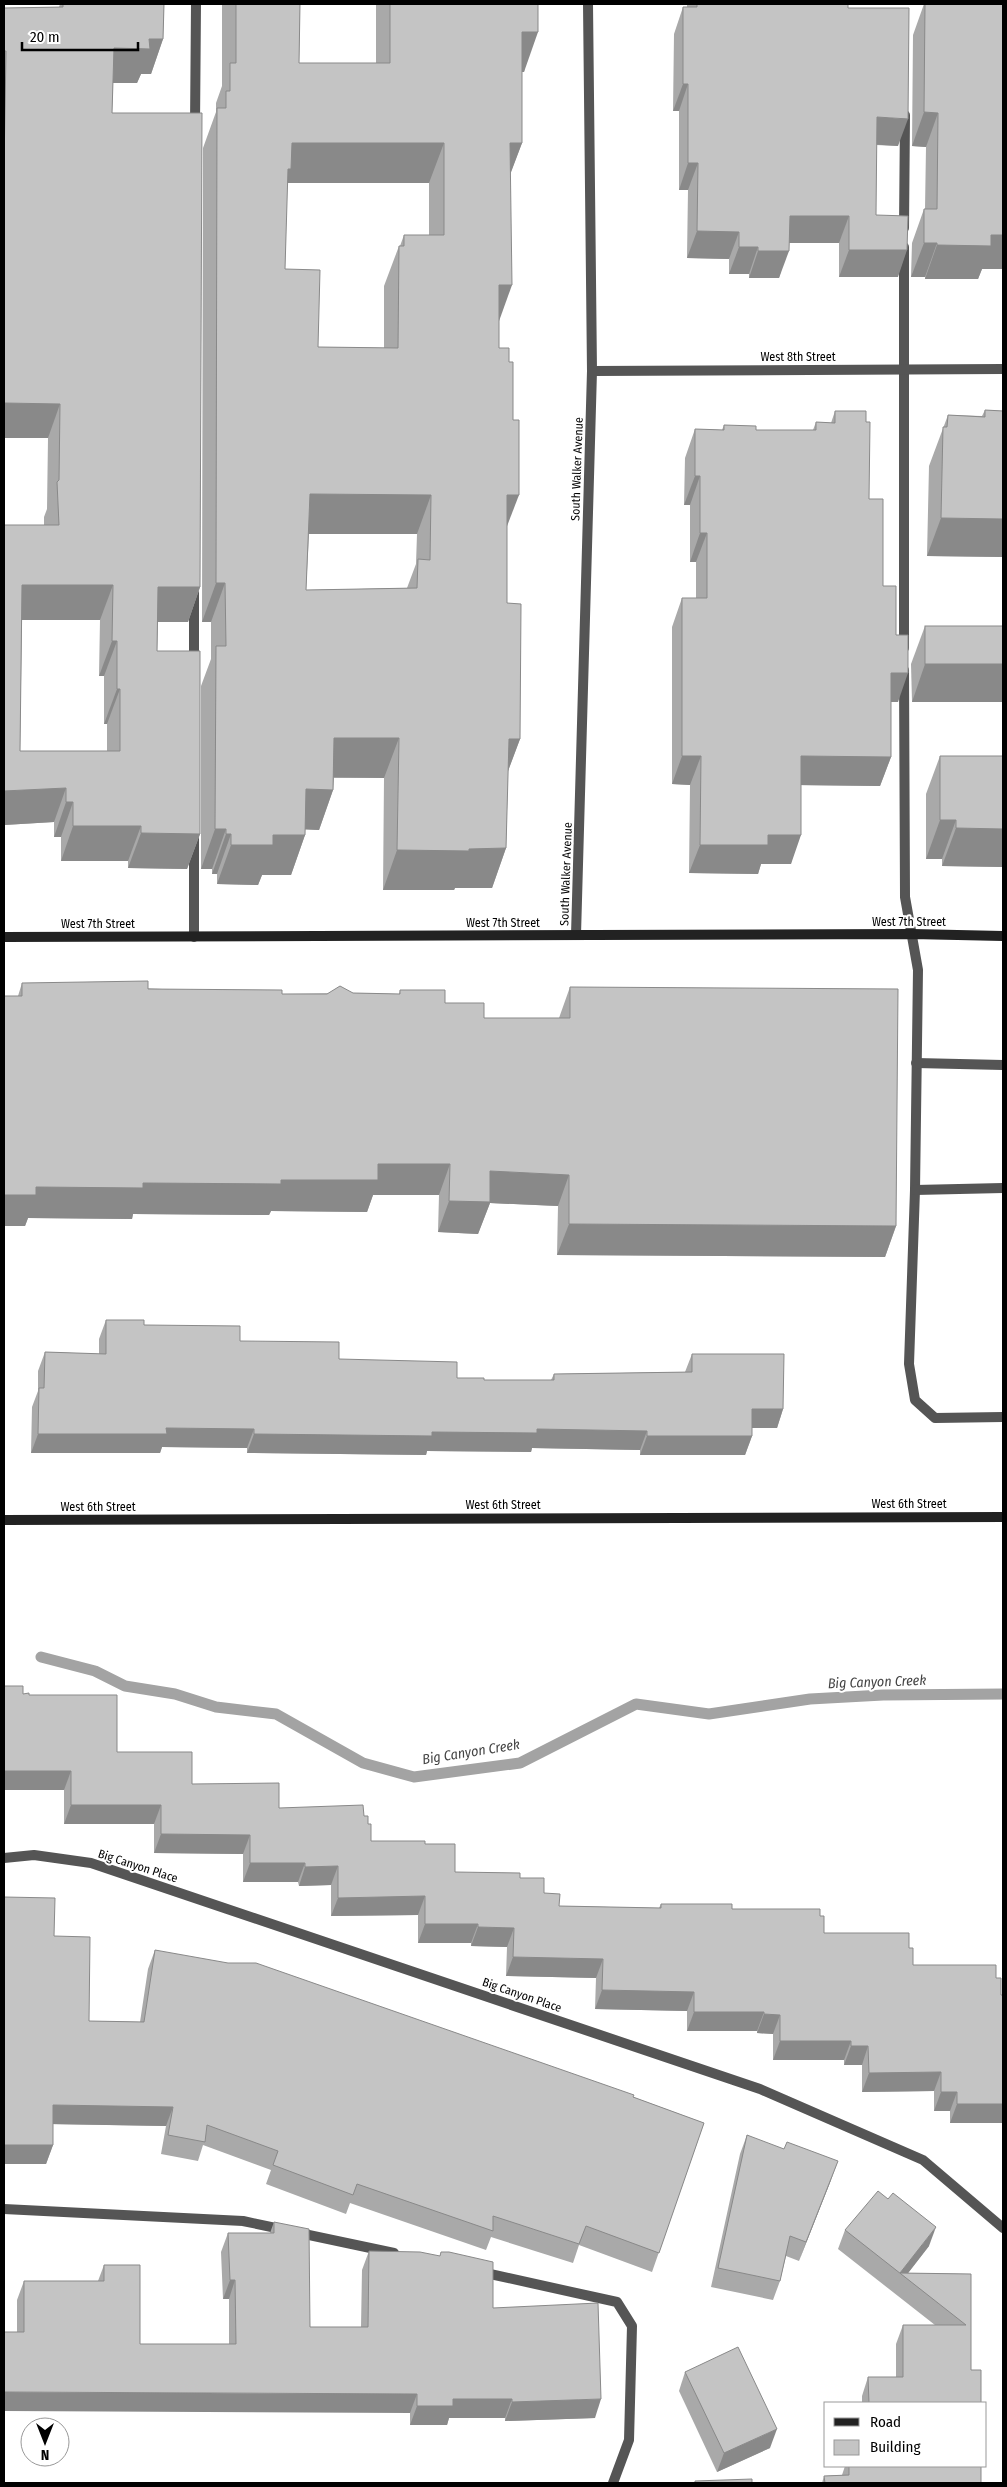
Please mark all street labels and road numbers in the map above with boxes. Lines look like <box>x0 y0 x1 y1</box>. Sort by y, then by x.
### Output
street label: West 8th Street <box>760 350 836 364</box>
street label: South Walker Avenue <box>568 417 586 521</box>
street label: South Walker Avenue <box>557 822 575 926</box>
street label: West 7th Street <box>872 915 946 929</box>
street label: West 7th Street <box>466 916 540 930</box>
street label: West 7th Street <box>61 917 135 931</box>
street label: West 6th Street <box>871 1497 947 1511</box>
street label: West 6th Street <box>465 1498 541 1512</box>
street label: West 6th Street <box>60 1500 136 1514</box>
street label: Big Canyon Place <box>96 1847 180 1885</box>
street label: Big Canyon Place <box>481 1975 564 2015</box>

